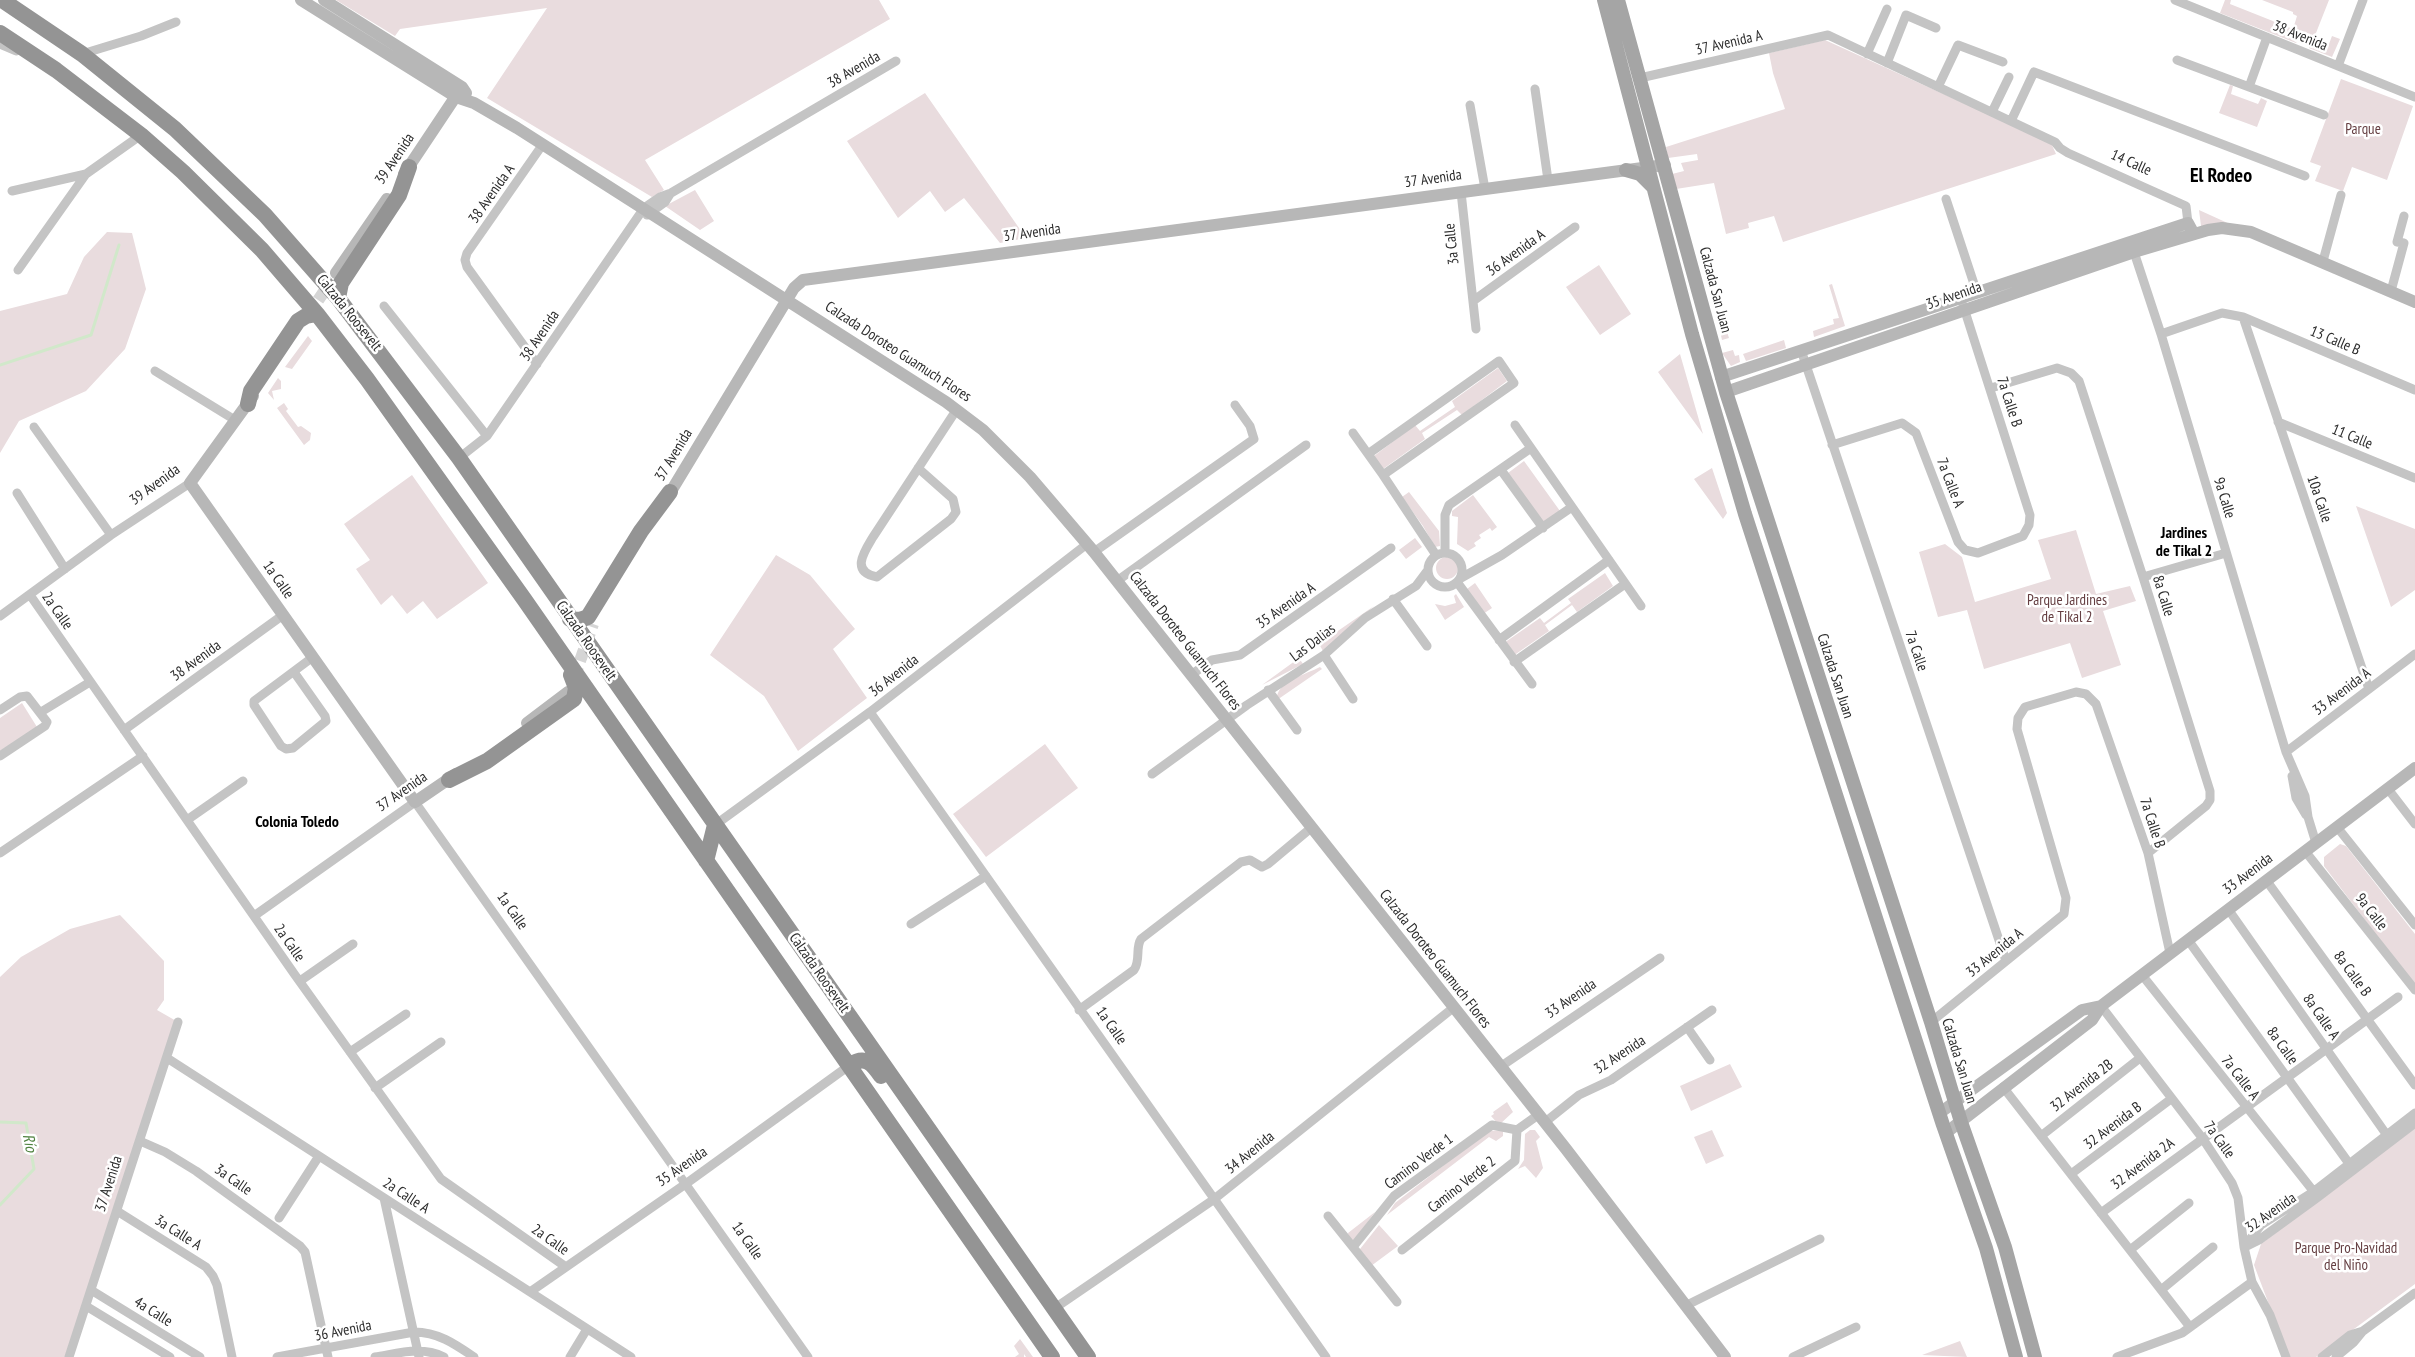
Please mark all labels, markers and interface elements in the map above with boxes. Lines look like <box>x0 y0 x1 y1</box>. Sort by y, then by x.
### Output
street label: 38 Avenida <box>2270 17 2330 55</box>
street label: 37 Avenida A <box>1694 27 1764 59</box>
street label: 38 Avenida <box>825 48 883 92</box>
park label: Parque <box>2345 121 2381 139</box>
street label: 39 Avenida <box>371 130 419 188</box>
street label: 14 Calle <box>2108 146 2154 180</box>
street label: 38 Avenida A <box>465 161 519 227</box>
district label: El Rodeo <box>2190 164 2252 188</box>
street label: 37 Avenida <box>1403 166 1463 192</box>
street label: 37 Avenida <box>1002 220 1062 246</box>
street label: 3a Calle <box>1441 222 1463 266</box>
street label: 36 Avenida A <box>1483 226 1549 280</box>
street label: Calzada San Juan <box>1695 245 1735 335</box>
street label: Calzada Roosevelt <box>313 271 385 355</box>
street label: 35 Avenida <box>1924 278 1984 314</box>
street label: Calzada Doroteo Guamuch Flores <box>821 298 975 406</box>
street label: 38 Avenida <box>516 307 564 365</box>
street label: 13 Calle B <box>2307 322 2363 360</box>
street label: 7a Calle B <box>1992 375 2026 429</box>
street label: 11 Calle <box>2329 421 2375 453</box>
street label: 37 Avenida <box>651 426 697 484</box>
street label: 7a Calle A <box>1932 456 1968 510</box>
street label: 39 Avenida <box>126 461 184 509</box>
street label: 10a Calle <box>2303 473 2335 525</box>
street label: 9a Calle <box>2209 475 2239 521</box>
district label: Jardines de Tikal 2 <box>2156 523 2212 561</box>
street label: 1a Calle <box>259 558 297 602</box>
street label: Calzada Doroteo Guamuch Flores <box>1125 568 1245 714</box>
street label: 8a Calle <box>2148 573 2178 619</box>
street label: 35 Avenida A <box>1253 579 1319 633</box>
street label: 2a Calle <box>38 589 76 633</box>
park label: Parque Jardines de Tikal 2 <box>2027 592 2107 627</box>
street label: Calzada Roosevelt <box>552 598 620 684</box>
street label: Las Dalias <box>1287 620 1339 666</box>
street label: 7a Calle <box>1901 628 1931 674</box>
street label: Calzada San Juan <box>1813 631 1857 721</box>
street label: 38 Avenida <box>167 637 225 685</box>
street label: 36 Avenida <box>866 651 922 701</box>
street label: 33 Avenida A <box>2309 664 2375 720</box>
street label: 37 Avenida <box>373 768 431 816</box>
street label: 7a Calle B <box>2135 796 2169 850</box>
district label: Colonia Toledo <box>255 812 339 832</box>
street label: 33 Avenida <box>2220 849 2276 899</box>
street label: Calzada Doroteo Guamuch Flores <box>1375 886 1495 1032</box>
street label: 1a Calle <box>493 889 531 933</box>
street label: 9a Calle <box>2351 890 2391 934</box>
street label: 2a Calle <box>270 921 308 965</box>
street label: 33 Avenida A <box>1963 925 2027 981</box>
street label: Calzada Roosevelt <box>785 930 853 1016</box>
street label: 8a Calle B <box>2329 948 2375 1000</box>
street label: 33 Avenida <box>1542 975 1600 1023</box>
street label: 8a Calle A <box>2299 991 2343 1043</box>
street label: 1a Calle <box>1092 1004 1130 1048</box>
street label: Calzada San Juan <box>1938 1016 1980 1106</box>
street label: 8a Calle <box>2262 1024 2302 1068</box>
street label: 32 Avenida <box>1591 1032 1649 1078</box>
street label: 7a Calle A <box>2217 1052 2263 1104</box>
street label: 32 Avenida 2B <box>2047 1056 2117 1116</box>
street label: 32 Avenida B <box>2080 1098 2146 1154</box>
street label: 7a Calle <box>2199 1118 2239 1162</box>
street label: 34 Avenida <box>1222 1128 1278 1178</box>
street label: Camino Verde 1 <box>1381 1130 1457 1194</box>
water label: Río <box>18 1132 40 1154</box>
street label: 32 Avenida 2A <box>2108 1134 2178 1194</box>
street label: 35 Avenida <box>653 1143 711 1191</box>
street label: Camino Verde 2 <box>1425 1153 1499 1217</box>
street label: 37 Avenida <box>92 1154 126 1214</box>
street label: 3a Calle <box>211 1161 255 1199</box>
street label: 2a Calle A <box>379 1174 433 1218</box>
street label: 32 Avenida <box>2242 1189 2300 1237</box>
street label: 3a Calle A <box>151 1212 205 1254</box>
street label: 1a Calle <box>728 1219 766 1263</box>
street label: 2a Calle <box>528 1221 572 1259</box>
park label: Parque Pro-Navidad del Niño <box>2295 1240 2397 1275</box>
street label: 4a Calle <box>131 1293 175 1331</box>
street label: 36 Avenida <box>313 1317 373 1345</box>

